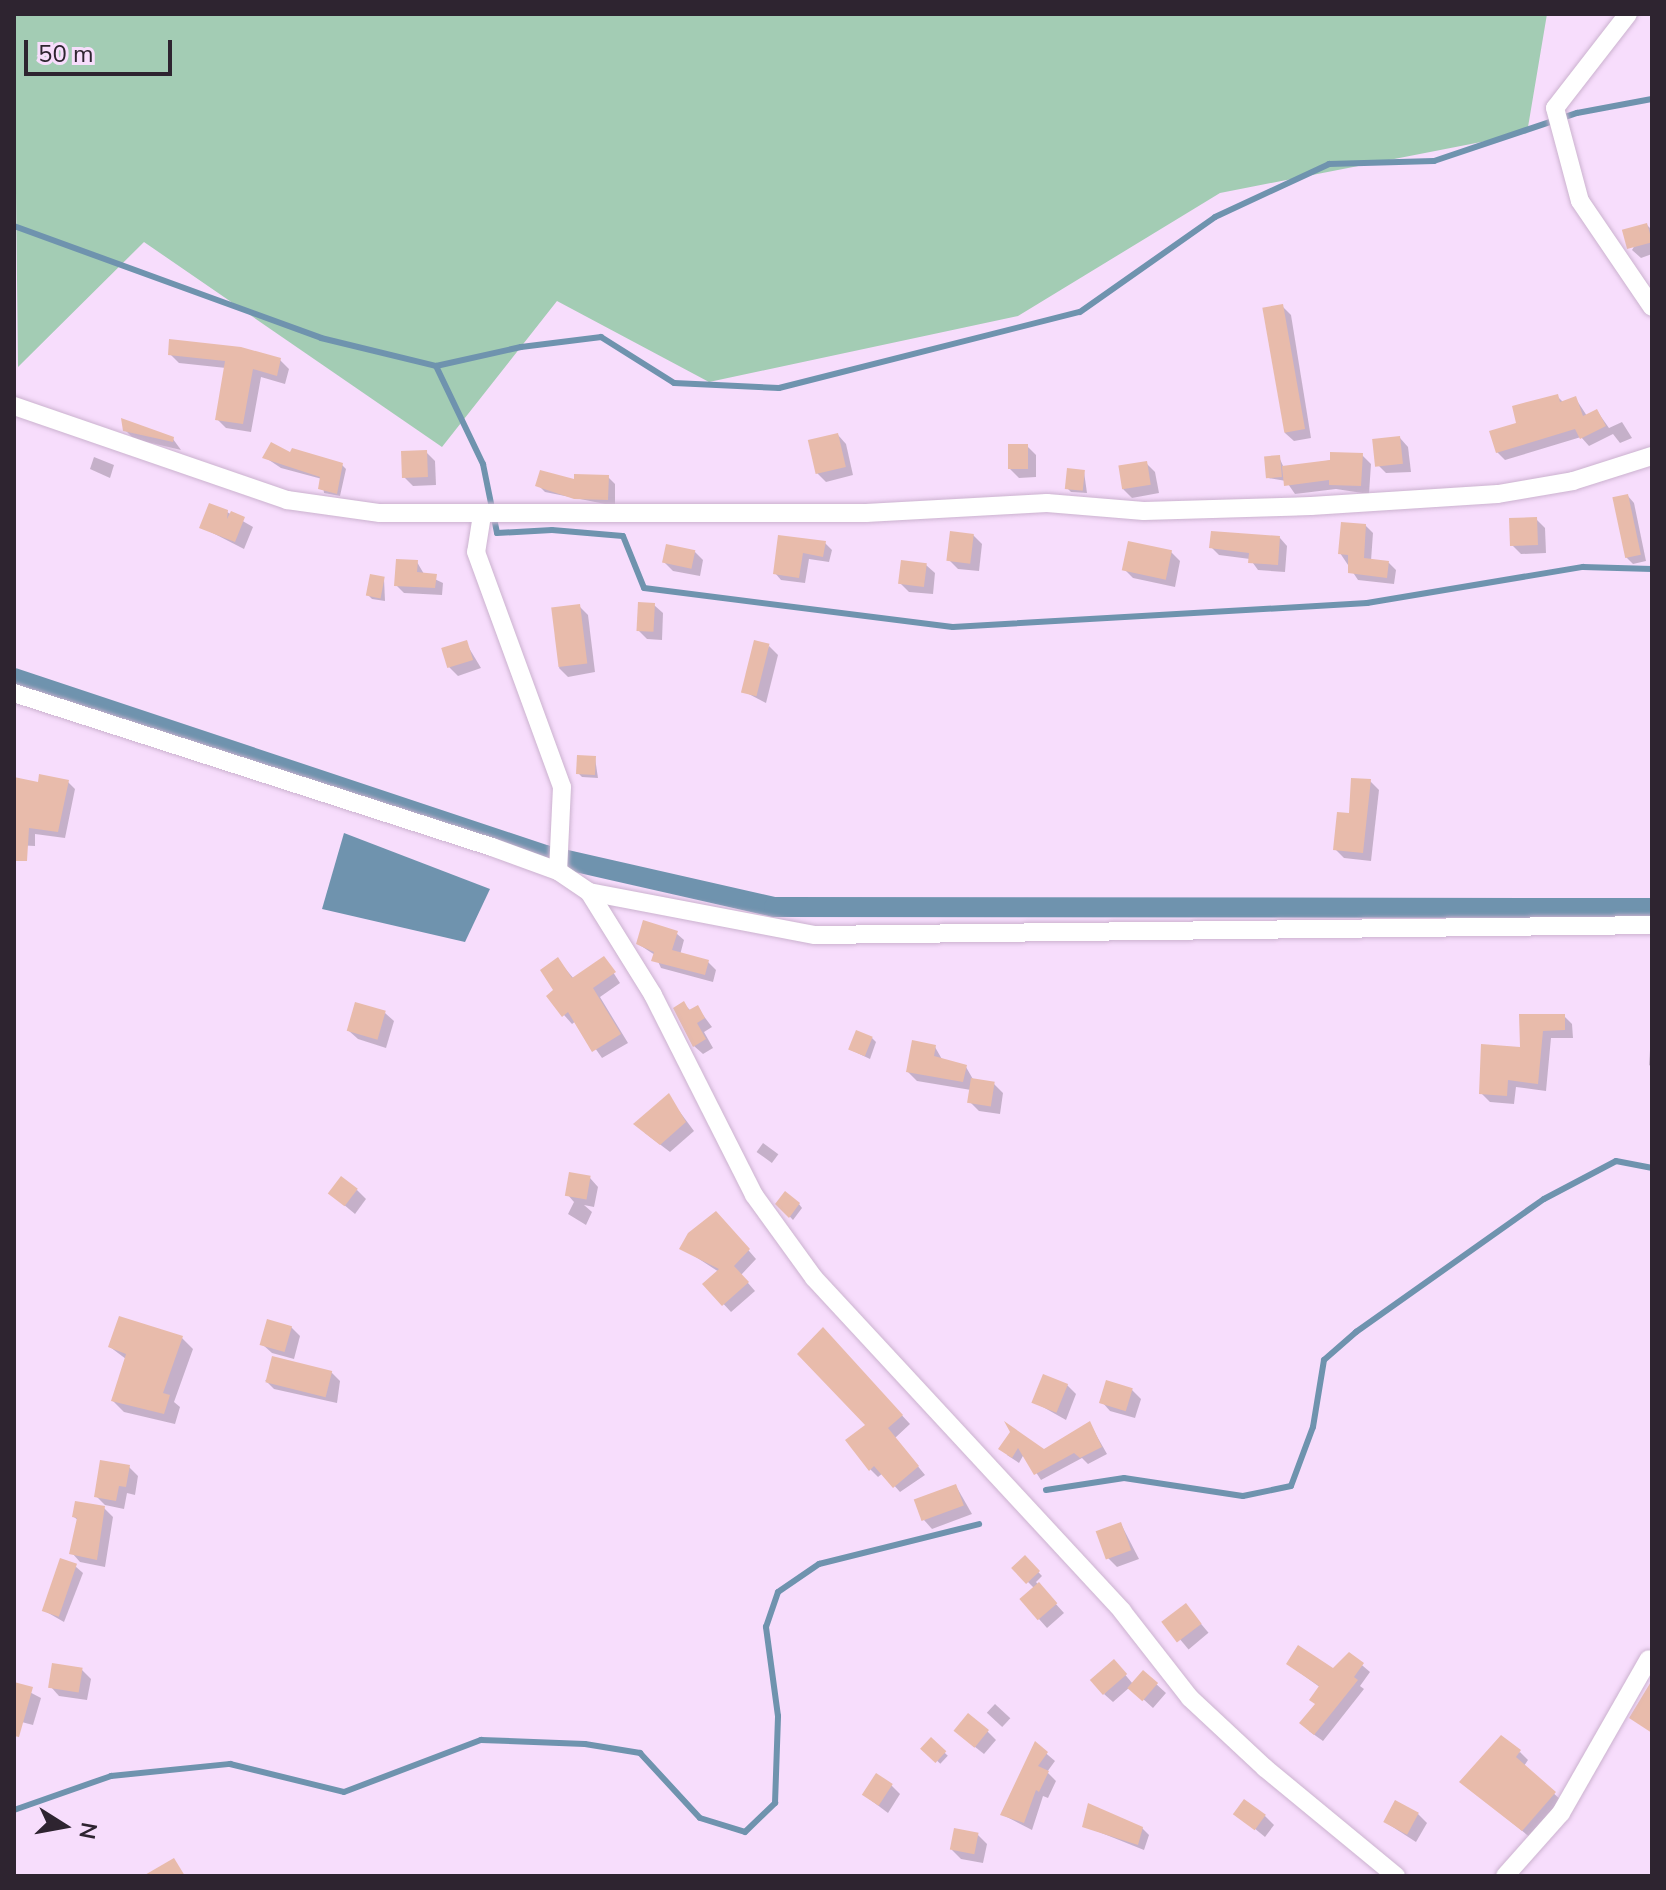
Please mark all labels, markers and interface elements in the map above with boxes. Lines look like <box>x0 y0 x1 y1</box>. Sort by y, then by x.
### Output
scale bar <box>28 24 176 74</box>
text: 50 m <box>38 38 94 70</box>
north arrow <box>24 1786 104 1866</box>
text: N <box>71 1820 104 1842</box>

